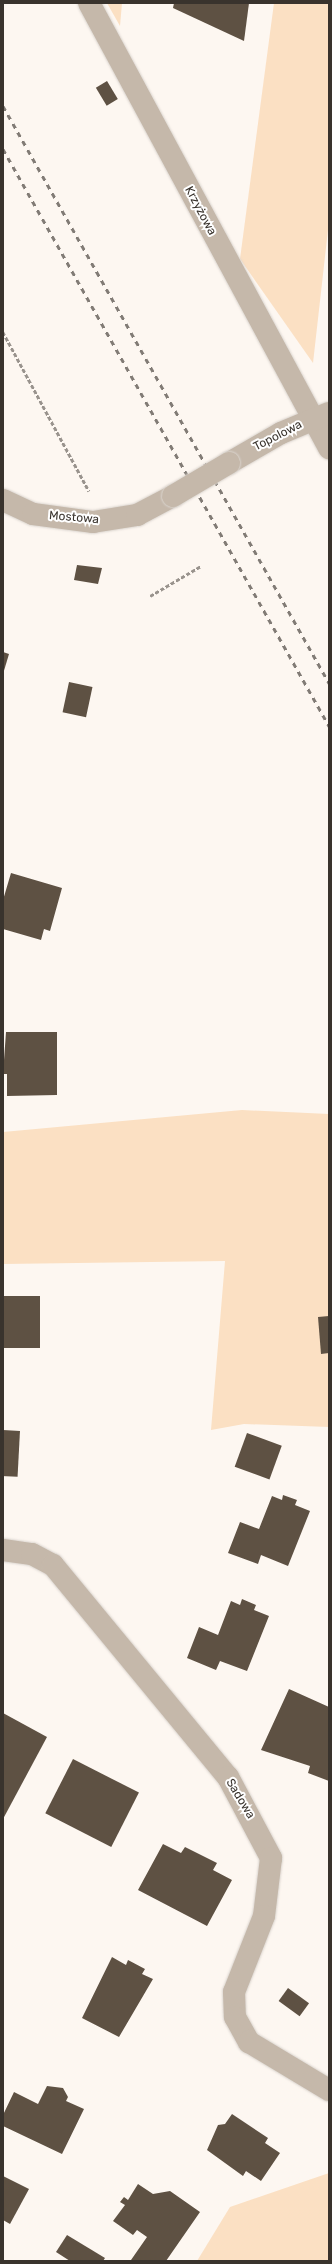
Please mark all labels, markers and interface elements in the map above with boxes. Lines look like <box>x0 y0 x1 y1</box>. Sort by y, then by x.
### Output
street label: Krzyżowa <box>181 184 219 238</box>
street label: Topolowa <box>251 418 305 454</box>
street label: Mostowa <box>48 509 100 527</box>
street label: Sadowa <box>222 1776 258 1822</box>

